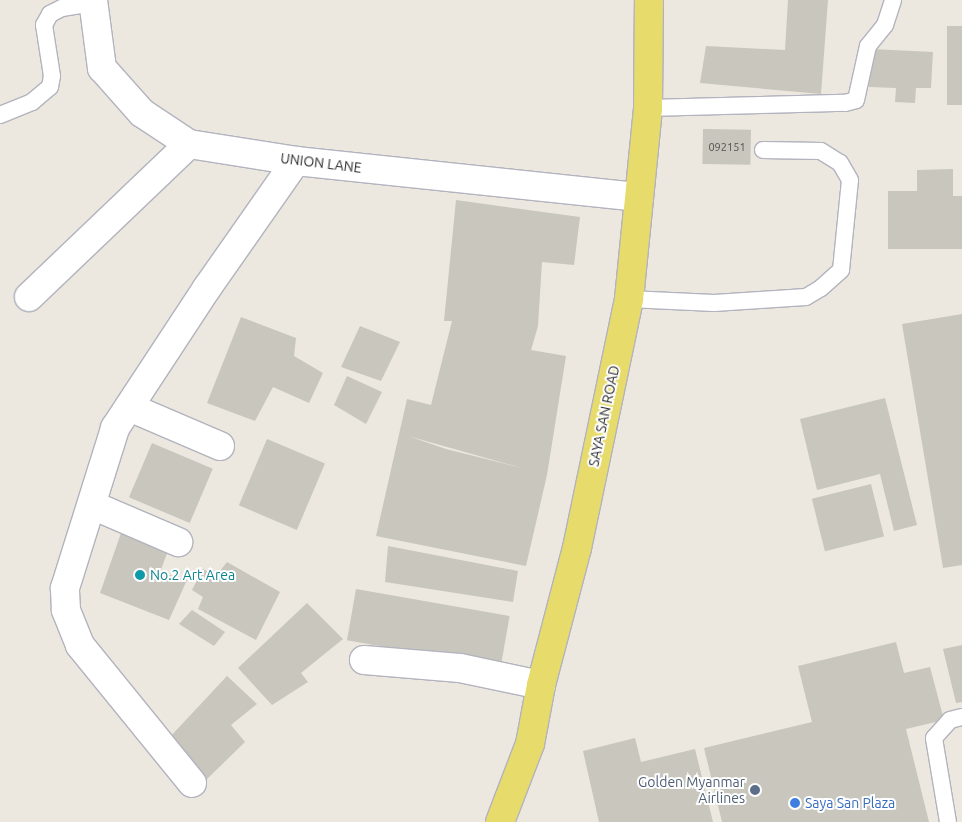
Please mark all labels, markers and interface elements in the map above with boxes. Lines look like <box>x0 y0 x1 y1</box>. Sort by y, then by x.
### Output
house number: 092151 <box>708 140 746 154</box>
street label: UNION LANE <box>279 150 363 176</box>
street label: SAYA SAN ROAD <box>585 364 623 468</box>
place label: No.2 Art Area <box>150 567 235 583</box>
marker: No.2 Art Area <box>134 569 146 581</box>
place label: Golden Myanmar Airlines <box>638 774 745 806</box>
marker: Golden Myanmar Airlines <box>749 784 761 796</box>
place label: Saya San Plaza <box>805 795 895 811</box>
marker: Saya San Plaza <box>789 797 801 809</box>

